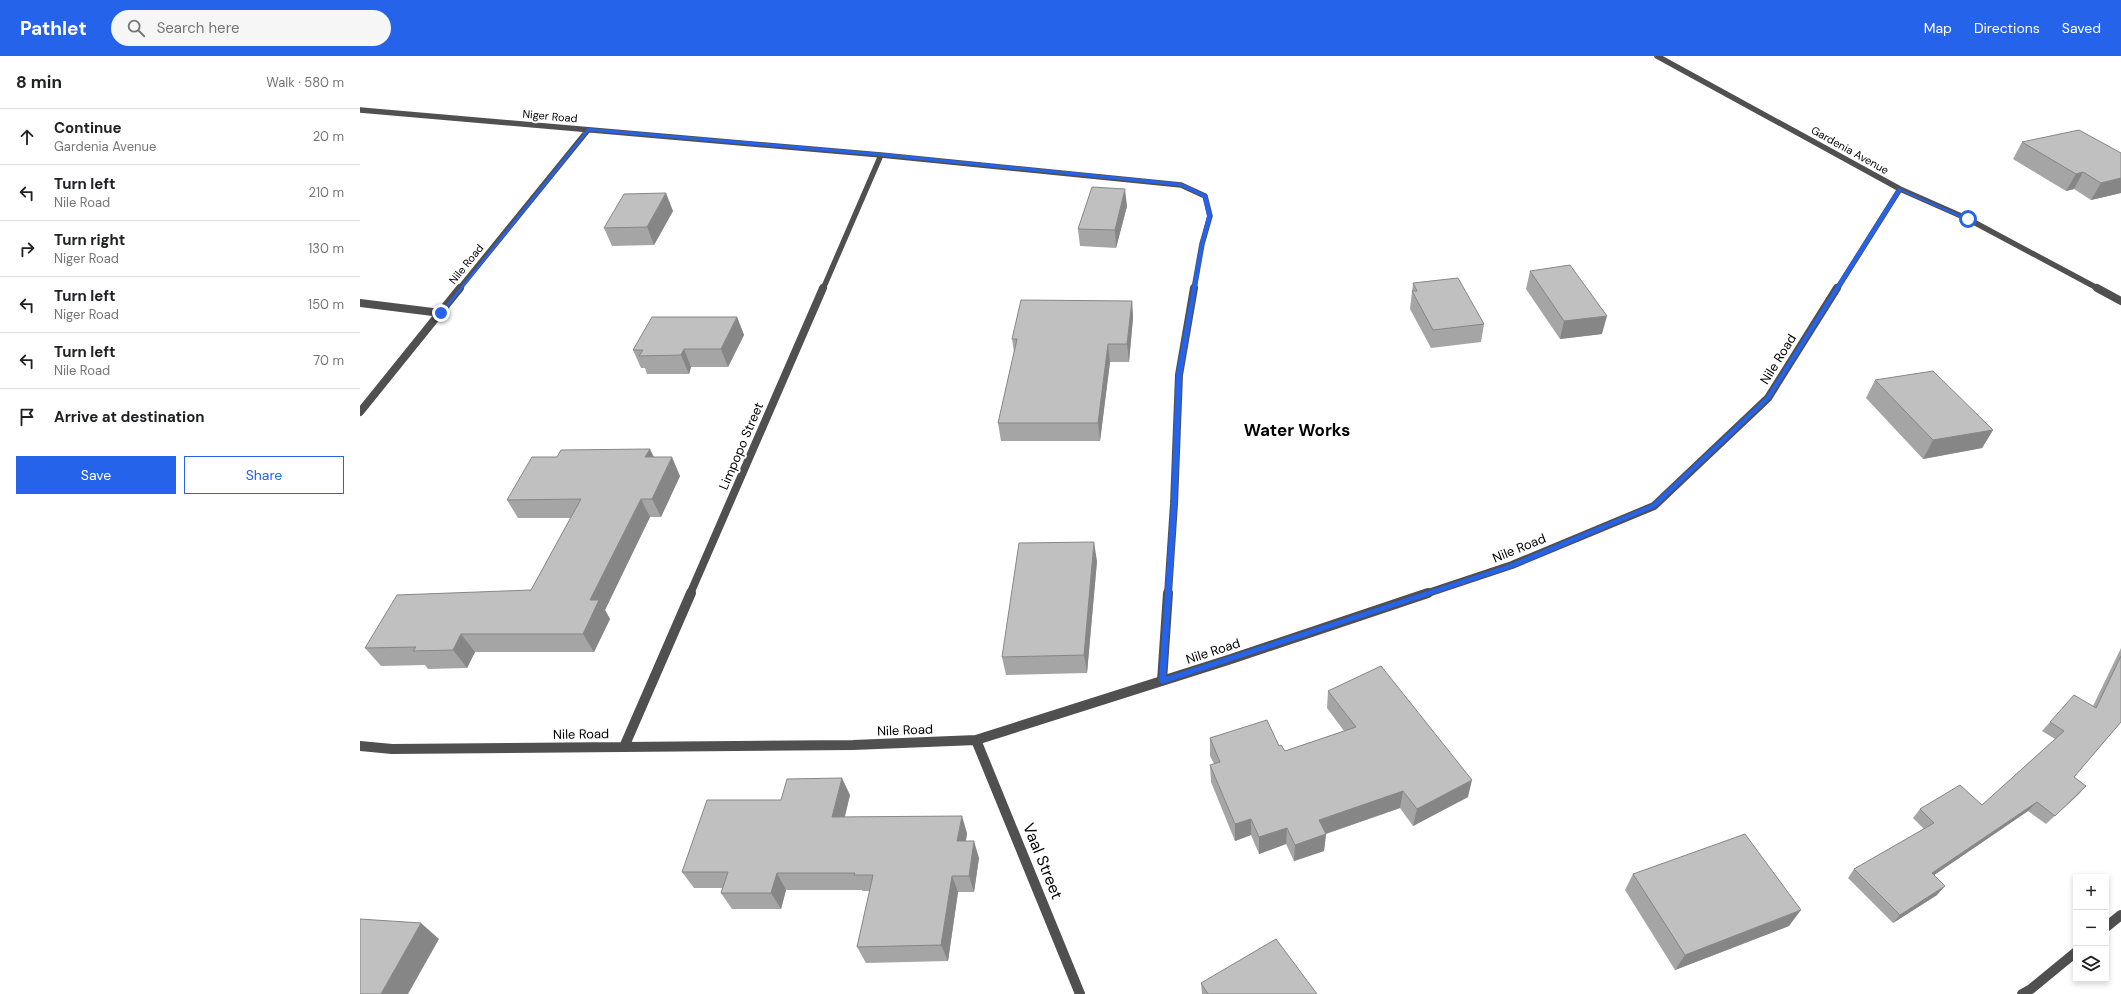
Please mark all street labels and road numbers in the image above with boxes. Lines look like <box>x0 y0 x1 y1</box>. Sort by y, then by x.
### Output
street label: Niger Road <box>522 107 578 125</box>
street label: Gardenia Avenue <box>1809 123 1891 177</box>
street label: Nile Road <box>446 241 486 287</box>
street label: Nile Road <box>1756 331 1800 387</box>
street label: Limpopo Street <box>715 400 767 492</box>
street label: Nile Road <box>1490 530 1548 566</box>
street label: Nile Road <box>1184 634 1242 668</box>
street label: Nile Road <box>877 721 933 739</box>
street label: Nile Road <box>553 725 609 743</box>
street label: Vaal Street <box>1018 820 1068 902</box>

